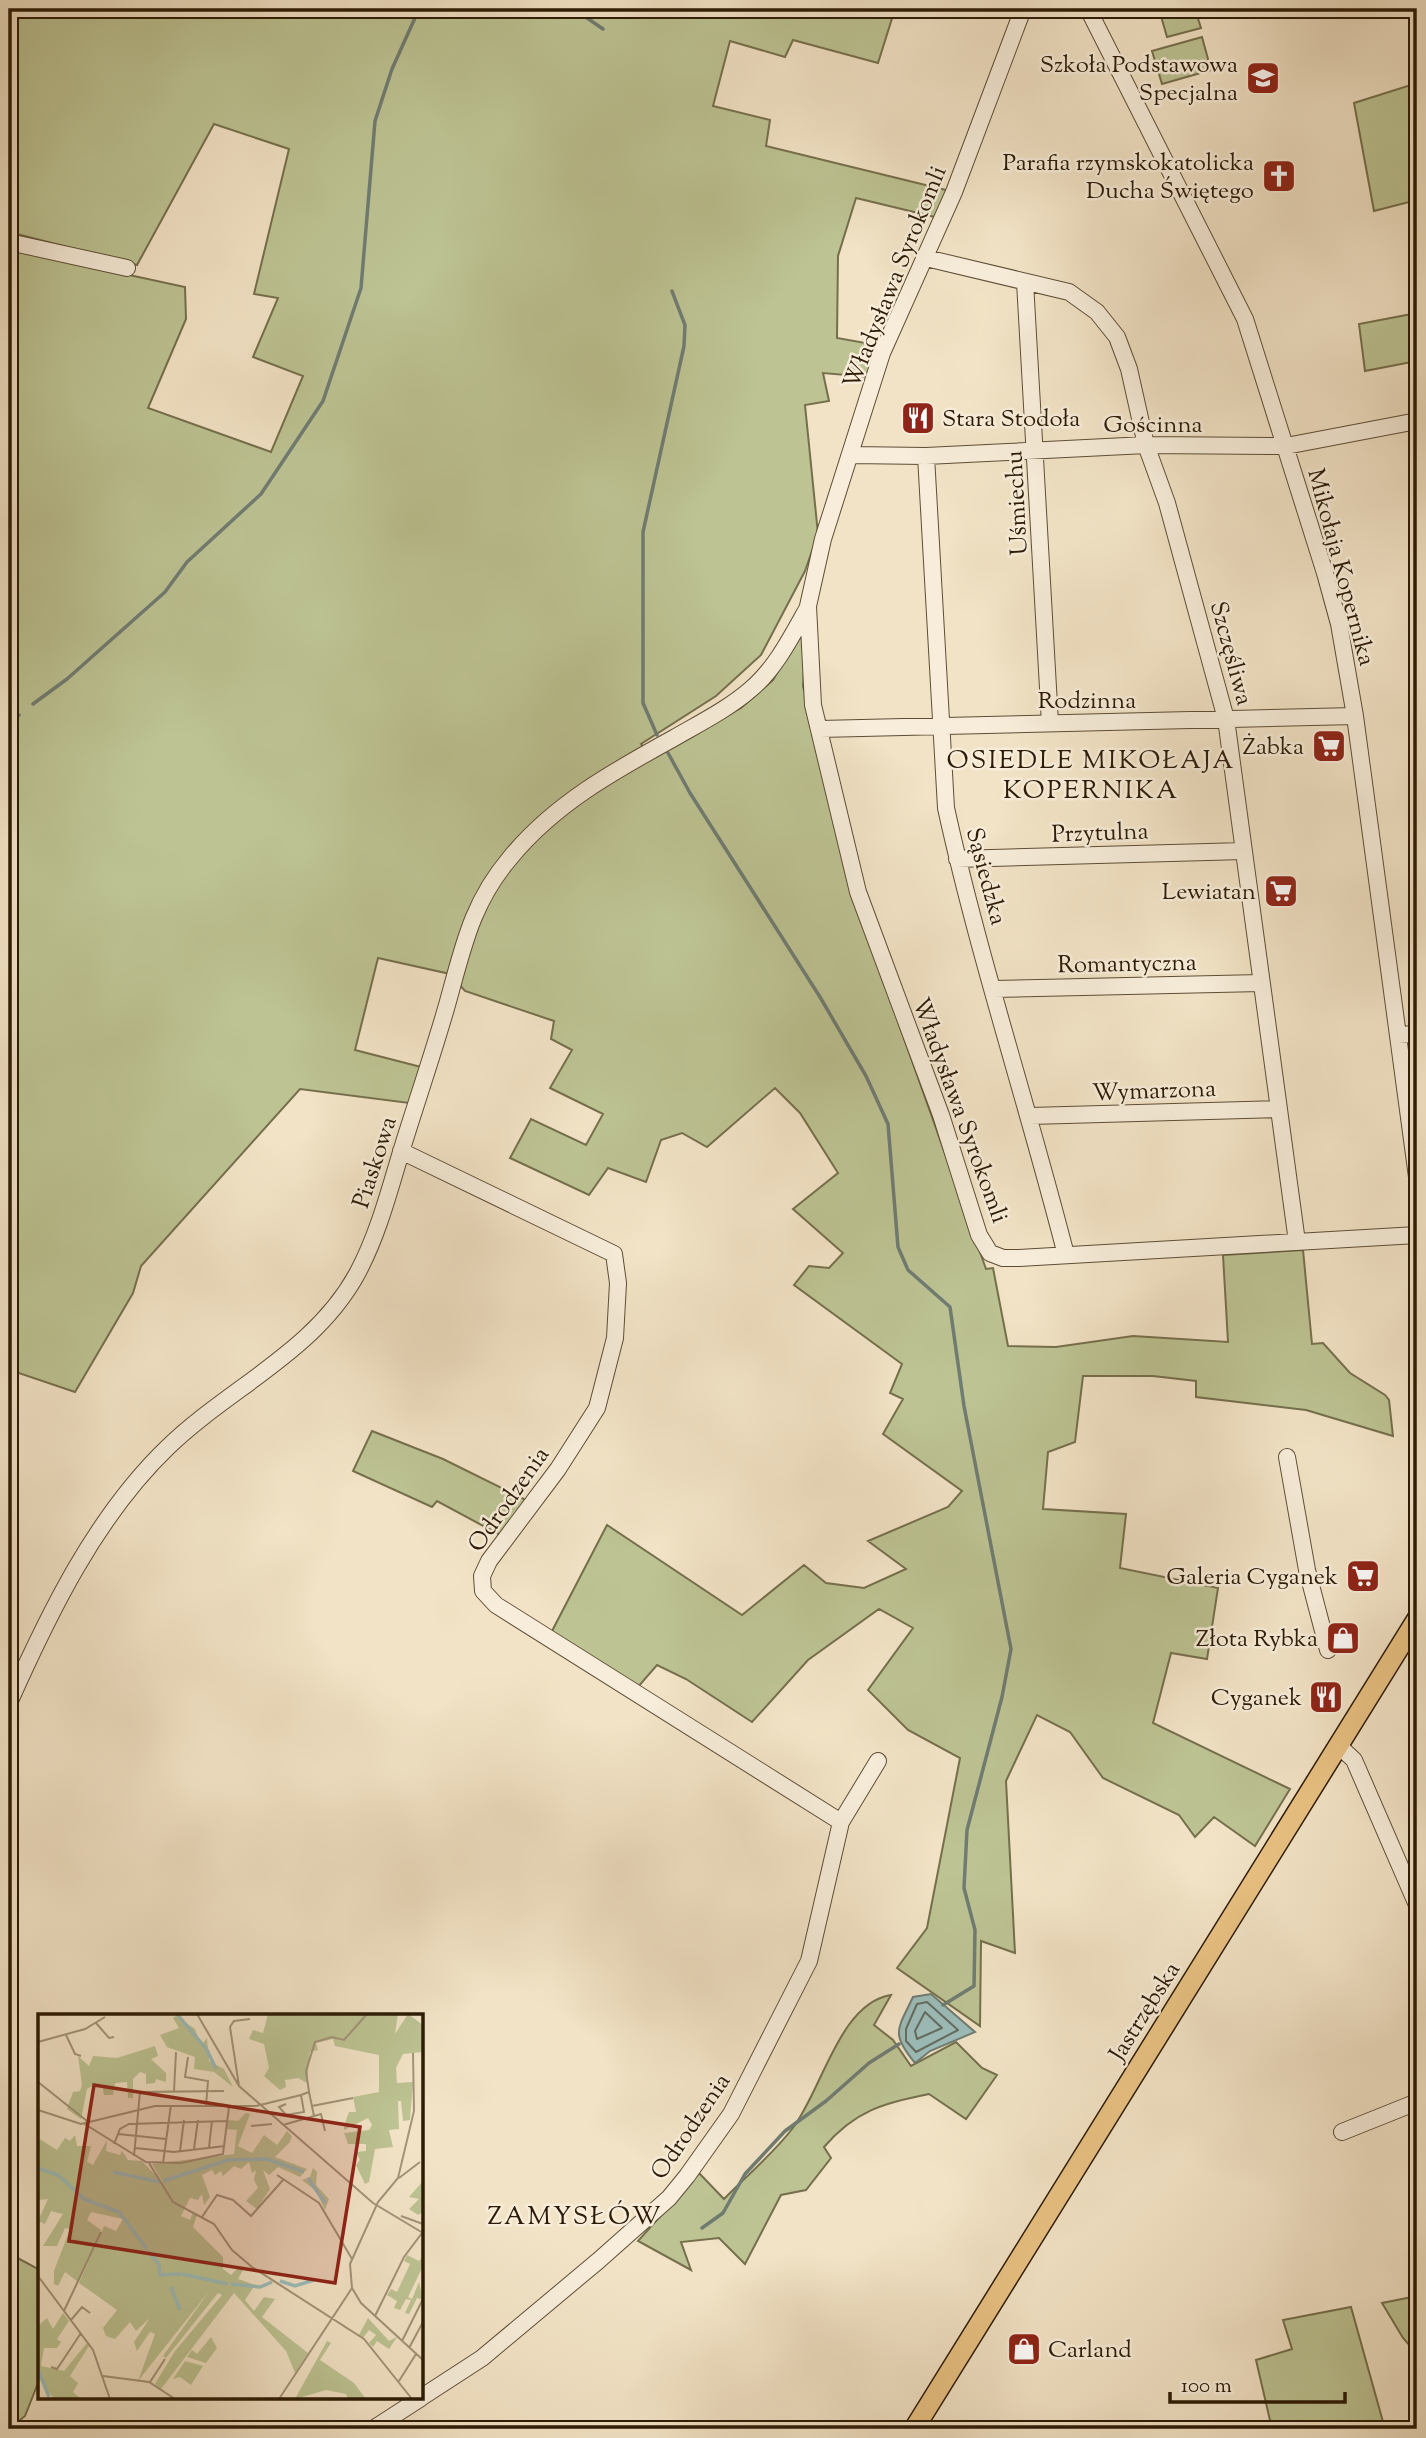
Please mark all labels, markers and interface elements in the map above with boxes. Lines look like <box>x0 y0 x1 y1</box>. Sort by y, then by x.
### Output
place label: Szkoła Podstawowa Specjalna <box>1040 49 1238 111</box>
school or university icon: Szkoła Podstawowa Specjalna <box>1244 59 1282 97</box>
place label: Parafia rzymskokatolicka Ducha Świętego <box>1002 147 1254 209</box>
church icon: Parafia rzymskokatolicka Ducha Świętego <box>1260 157 1298 195</box>
street label: Władysława Syrokomli <box>836 161 956 394</box>
restaurant icon: Stara Stodoła <box>899 399 937 437</box>
place label: Stara Stodoła <box>942 403 1080 437</box>
street label: Gościnna <box>1103 409 1203 443</box>
street label: Uśmiechu <box>998 449 1038 556</box>
street label: Mikołaja Kopernika <box>1297 465 1383 670</box>
street label: Szczęśliwa <box>1200 598 1260 709</box>
street label: Rodzinna <box>1038 685 1136 719</box>
supermarket icon: Żabka <box>1310 727 1348 765</box>
place label: Żabka <box>1243 731 1304 765</box>
district label: OSIEDLE MIKOŁAJA KOPERNIKA <box>947 743 1235 810</box>
street label: Przytulna <box>1051 815 1149 853</box>
street label: Sąsiedzka <box>956 824 1014 929</box>
supermarket icon: Lewiatan <box>1262 872 1300 910</box>
place label: Lewiatan <box>1162 876 1256 910</box>
street label: Romantyczna <box>1057 947 1197 983</box>
street label: Władysława Syrokomli <box>902 993 1016 1228</box>
street label: Wymarzona <box>1091 1073 1217 1111</box>
street label: Piaskowa <box>345 1112 407 1213</box>
street label: Odrodzenia <box>461 1441 558 1560</box>
supermarket icon: Galeria Cyganek <box>1344 1557 1382 1595</box>
place label: Galeria Cyganek <box>1166 1561 1338 1595</box>
shop icon: Złota Rybka <box>1324 1619 1362 1657</box>
place label: Złota Rybka <box>1196 1623 1318 1657</box>
restaurant icon: Cyganek <box>1307 1678 1345 1716</box>
place label: Cyganek <box>1211 1682 1302 1716</box>
street label: Jastrzębska <box>1101 1956 1190 2070</box>
inset map <box>38 2014 424 2400</box>
street label: Odrodzenia <box>644 2067 740 2187</box>
district label: ZAMYSŁÓW <box>487 2199 663 2236</box>
shop icon: Carland <box>1005 2330 1043 2368</box>
place label: Carland <box>1048 2334 1132 2368</box>
scale bar <box>1170 2361 1346 2405</box>
text: 100 m <box>1181 2372 1232 2402</box>

